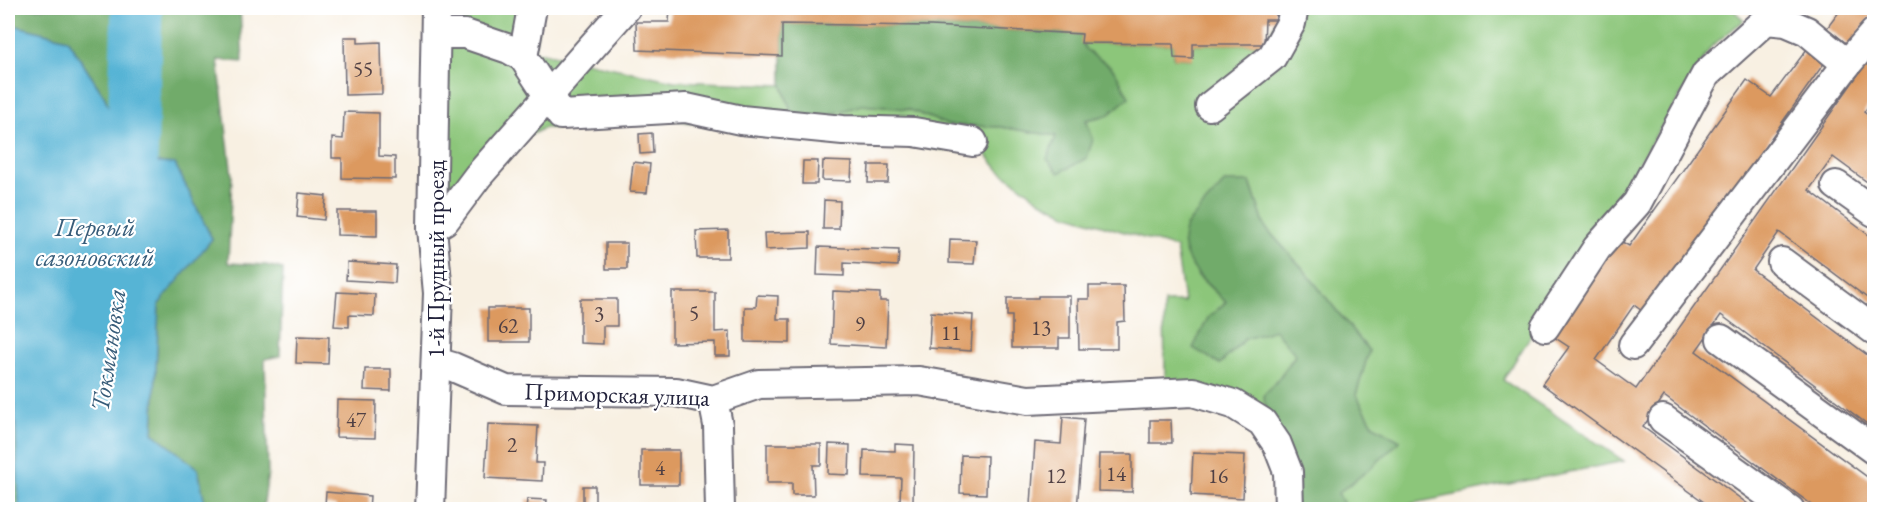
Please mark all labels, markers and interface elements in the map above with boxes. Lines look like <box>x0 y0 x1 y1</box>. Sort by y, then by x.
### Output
house number: 55 <box>353 55 373 82</box>
street label: 1-й Прудный проезд <box>420 160 451 358</box>
water label: Первый сазоновский <box>36 210 154 274</box>
water label: Токмановка <box>83 286 133 414</box>
house number: 5 <box>689 299 699 326</box>
house number: 3 <box>594 300 604 327</box>
house number: 9 <box>855 310 865 337</box>
house number: 62 <box>498 312 518 339</box>
house number: 13 <box>1031 314 1051 341</box>
house number: 11 <box>941 319 961 346</box>
street label: Приморская улица <box>524 375 711 413</box>
house number: 47 <box>346 406 367 433</box>
house number: 2 <box>507 431 517 458</box>
house number: 4 <box>655 454 666 481</box>
house number: 14 <box>1106 460 1127 487</box>
house number: 12 <box>1046 462 1066 489</box>
house number: 16 <box>1208 462 1228 489</box>

